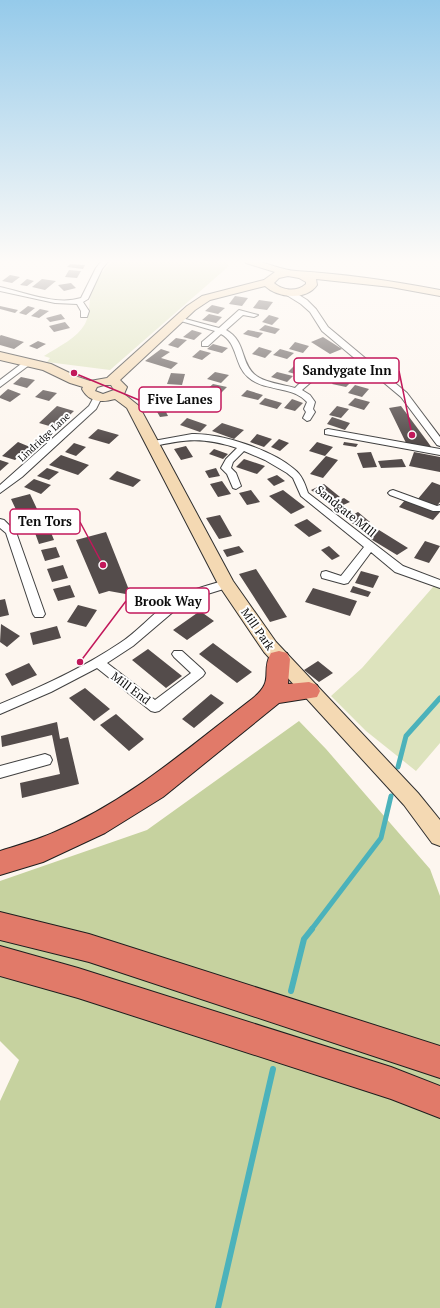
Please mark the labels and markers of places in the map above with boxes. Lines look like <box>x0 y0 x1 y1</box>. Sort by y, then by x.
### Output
callout: Sandygate Inn <box>294 358 399 383</box>
callout: Five Lanes <box>139 387 221 412</box>
callout: Ten Tors <box>10 509 80 534</box>
callout: Brook Way <box>126 588 209 613</box>

